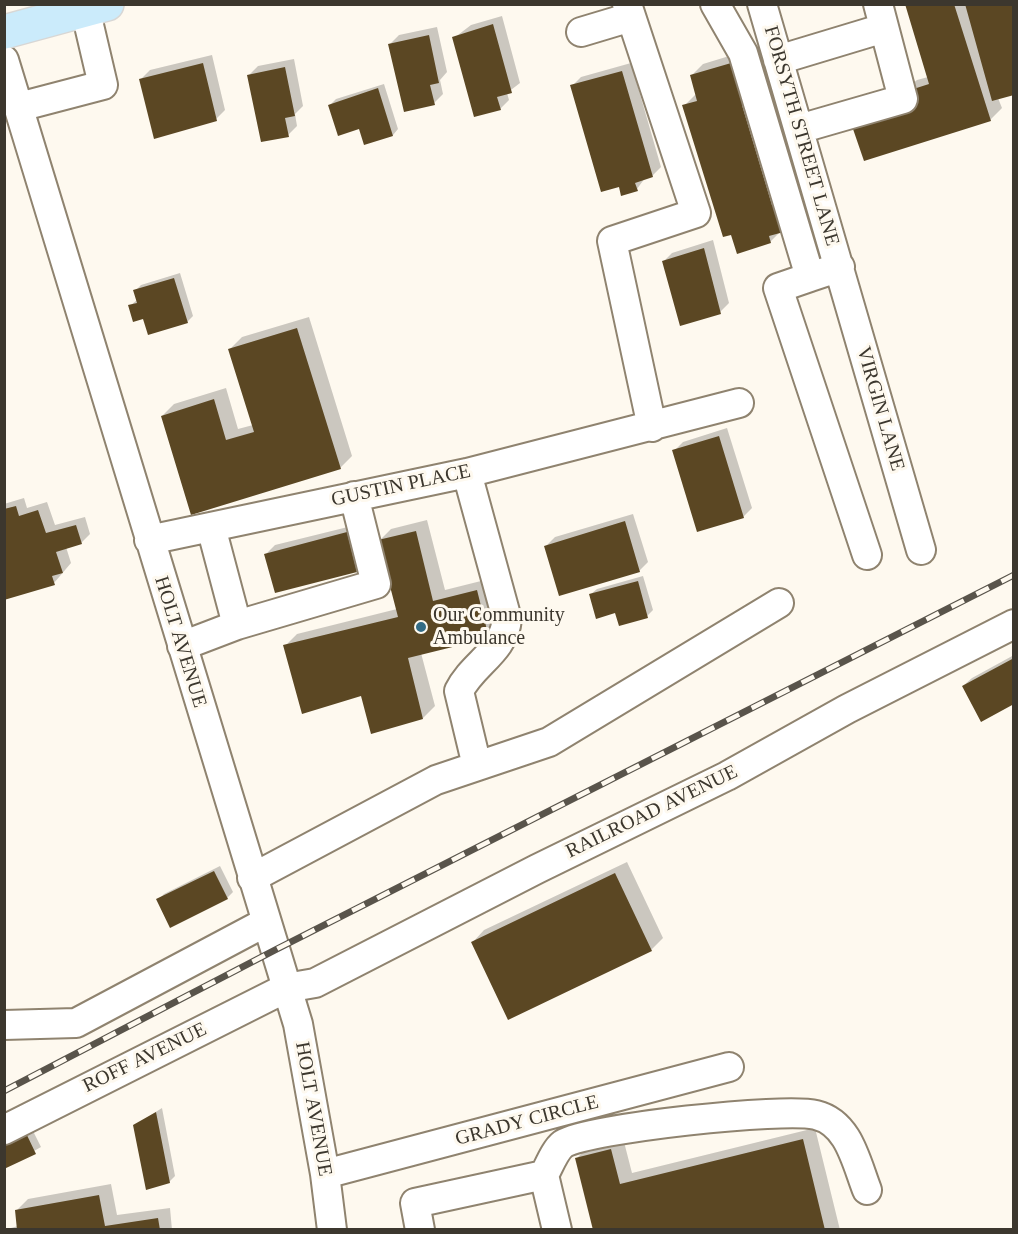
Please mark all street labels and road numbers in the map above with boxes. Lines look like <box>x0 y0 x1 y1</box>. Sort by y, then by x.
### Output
street label: FORSYTH STREET LANE <box>758 23 844 249</box>
street label: VIRGIN LANE <box>851 344 909 474</box>
street label: GUSTIN PLACE <box>329 460 473 512</box>
street label: HOLT AVENUE <box>149 573 211 711</box>
street label: RAILROAD AVENUE <box>562 760 742 864</box>
street label: ROFF AVENUE <box>79 1018 211 1098</box>
street label: HOLT AVENUE <box>289 1040 337 1178</box>
street label: GRADY CIRCLE <box>453 1090 601 1152</box>

